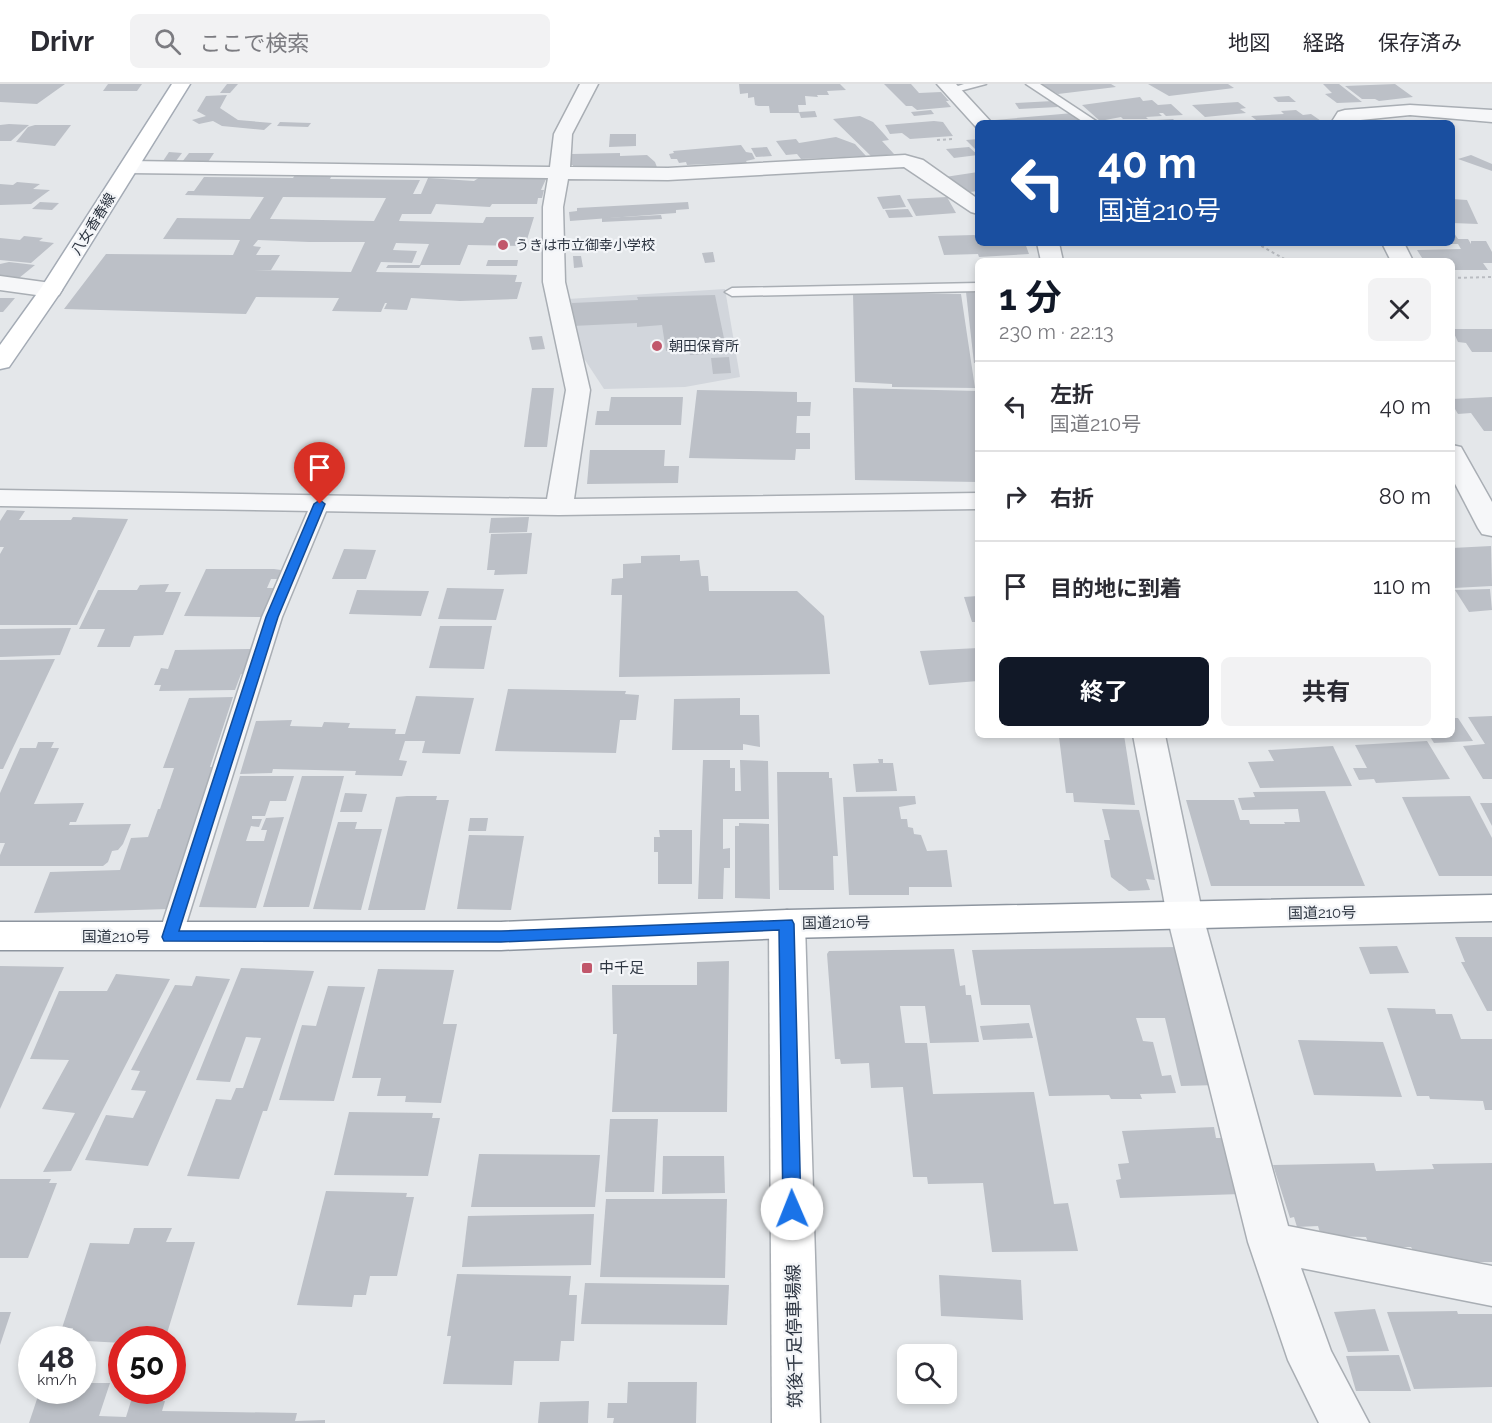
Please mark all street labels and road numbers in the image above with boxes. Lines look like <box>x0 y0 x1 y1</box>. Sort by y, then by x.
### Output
street label: 八女香春線 <box>68 190 118 258</box>
street label: 国道210号 <box>1288 903 1356 923</box>
street label: 国道210号 <box>802 913 870 933</box>
street label: 国道210号 <box>82 928 150 946</box>
street label: 筑後千足停車場線 <box>782 1264 806 1408</box>

